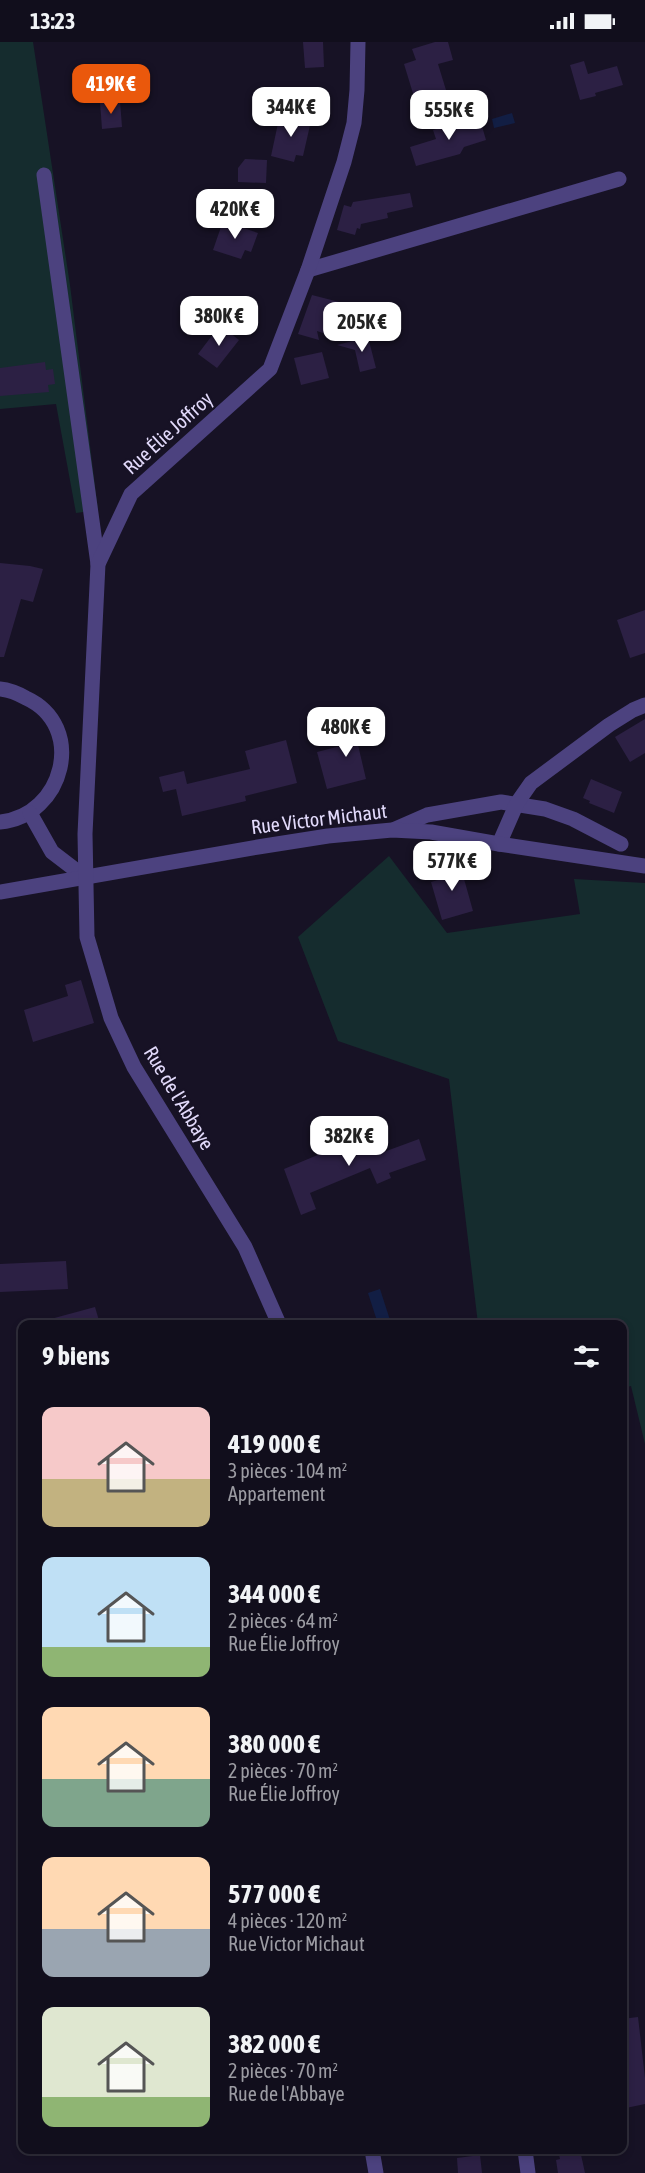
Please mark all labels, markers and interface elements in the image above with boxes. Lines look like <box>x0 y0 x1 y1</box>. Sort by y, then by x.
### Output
text: 13:23 <box>30 8 75 34</box>
pin: 419K € <box>62 64 160 115</box>
text: 419K € <box>86 72 136 95</box>
pin: 344K € <box>242 87 340 138</box>
pin: 555K € <box>400 90 498 141</box>
text: 344K € <box>266 95 316 118</box>
text: 555K € <box>424 98 474 121</box>
pin: 420K € <box>186 189 284 240</box>
text: 420K € <box>210 197 260 220</box>
pin: 380K € <box>170 296 268 347</box>
pin: 205K € <box>313 302 411 353</box>
text: 380K € <box>194 304 244 327</box>
text: 205K € <box>337 310 387 333</box>
street label: Rue Élie Joffroy <box>118 387 217 479</box>
pin: 480K € <box>297 707 395 758</box>
text: 480K € <box>321 715 371 738</box>
street label: Rue Victor Michaut <box>250 799 388 838</box>
pin: 577K € <box>403 841 501 892</box>
text: 577K € <box>427 849 477 872</box>
street label: Rue de l'Abbaye <box>140 1042 219 1154</box>
pin: 382K € <box>300 1116 398 1167</box>
text: 382K € <box>324 1124 374 1147</box>
icon: filters <box>570 1340 603 1373</box>
text: 9 biens <box>42 1341 110 1371</box>
text: 419 000 € <box>228 1429 320 1459</box>
icon: home <box>90 1431 162 1503</box>
text: 3 pièces · 104 m² <box>228 1459 347 1482</box>
text: Appartement <box>228 1482 325 1505</box>
text: 344 000 € <box>228 1579 320 1609</box>
icon: home <box>90 1581 162 1653</box>
text: 2 pièces · 64 m² <box>228 1609 338 1632</box>
text: Rue Élie Joffroy <box>228 1632 340 1655</box>
text: 380 000 € <box>228 1729 320 1759</box>
icon: home <box>90 1731 162 1803</box>
text: 2 pièces · 70 m² <box>228 1759 338 1782</box>
text: Rue Élie Joffroy <box>228 1782 340 1805</box>
text: 577 000 € <box>228 1879 320 1909</box>
icon: home <box>90 1881 162 1953</box>
text: 4 pièces · 120 m² <box>228 1909 347 1932</box>
text: Rue Victor Michaut <box>228 1932 365 1955</box>
text: 382 000 € <box>228 2029 320 2059</box>
icon: home <box>90 2031 162 2103</box>
text: 2 pièces · 70 m² <box>228 2059 338 2082</box>
text: Rue de l'Abbaye <box>228 2082 345 2105</box>

